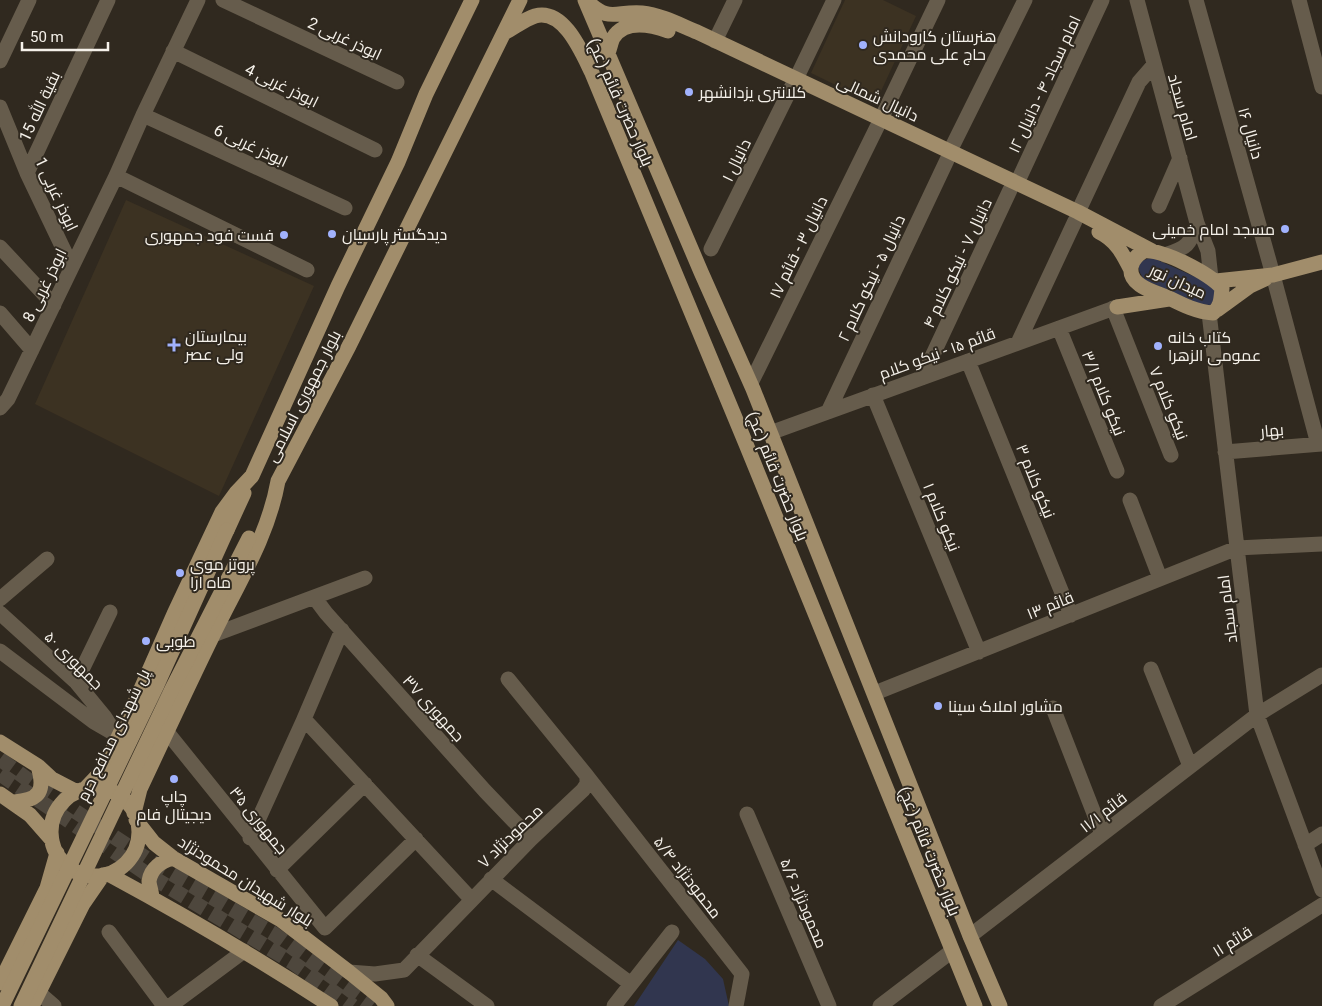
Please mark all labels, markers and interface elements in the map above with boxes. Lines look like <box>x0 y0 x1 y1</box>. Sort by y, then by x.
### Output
street label: ابوذر غربی 2 <box>304 13 385 65</box>
street label: امام سجاد ۴ - دانیال ۱۲ <box>1004 13 1086 157</box>
scale bar <box>22 20 109 52</box>
place label: هنرستان کارودانش حاج علی محمدی <box>873 27 996 66</box>
text: 50 m <box>30 28 64 46</box>
street label: بلوار حضرت قائم (عج) <box>582 35 657 170</box>
marker: هنرستان کارودانش حاج علی محمدی <box>857 39 869 51</box>
street label: ابوذر غربی 4 <box>242 60 322 112</box>
street label: بقیة الله 15 <box>14 68 64 144</box>
street label: دانیال شمالی <box>834 71 922 126</box>
street label: امام سجاد <box>1162 72 1201 143</box>
place label: کلانتری یزدانشهر <box>698 83 806 103</box>
marker: کلانتری یزدانشهر <box>683 86 695 98</box>
street label: دانیال ۱۶ <box>1233 105 1267 161</box>
street label: ابوذر غربی 6 <box>210 120 291 172</box>
street label: دانیال ۱ <box>718 136 756 185</box>
street label: ابوذر غربی 1 <box>30 154 82 235</box>
street label: دانیال ۳ - قائم ۱۷ <box>765 193 833 302</box>
street label: دانیال ۷ - نیکو کلام ۴ <box>919 195 998 332</box>
street label: دانیال ۵ - نیکو کلام ۲ <box>834 212 911 345</box>
place label: مسجد امام خمینی <box>1152 220 1275 241</box>
marker: مسجد امام خمینی <box>1279 223 1291 235</box>
place label: دیدگستر پارسیان <box>342 225 447 246</box>
place label: فست فود جمهوری <box>145 226 274 246</box>
marker: دیدگستر پارسیان <box>326 228 338 240</box>
marker: فست فود جمهوری <box>278 229 290 241</box>
street label: ابوذر غربی 8 <box>19 245 71 325</box>
street label: میدان نور <box>1145 260 1209 304</box>
street label: قائم ۱۵ - نیکو کلام <box>876 324 999 385</box>
place label: بیمارستان ولی عصر <box>184 327 247 365</box>
street label: بلوار جمهوری اسلامی <box>262 327 346 466</box>
place label: کتاب خانه عمومی الزهرا <box>1168 328 1261 366</box>
marker: بیمارستان ولی عصر <box>167 338 181 352</box>
marker: کتاب خانه عمومی الزهرا <box>1152 340 1164 352</box>
street label: نیکو کلام ۳/۱ <box>1076 348 1129 439</box>
street label: نیکو کلام ٧ <box>1143 364 1192 443</box>
street label: بلوار حضرت قائم (عج) <box>741 409 812 545</box>
street label: بهار <box>1258 420 1285 442</box>
street label: نیکو کلام ۳ <box>1010 441 1059 522</box>
street label: نیکو کلام ۱ <box>917 480 964 555</box>
place label: پروتز موی ماه ارا <box>190 555 255 592</box>
marker: پروتز موی ماه ارا <box>174 567 186 579</box>
street label: امام سجاد <box>1214 573 1243 644</box>
street label: قائم ۱۳ <box>1024 587 1077 625</box>
street label: جمهوری ۵۰ <box>40 627 107 694</box>
place label: طوبی <box>156 632 196 652</box>
marker: طوبی <box>140 635 152 647</box>
street label: پل شهدای مدافع حرم <box>73 665 156 805</box>
street label: جمهوری ۳۷ <box>398 671 468 746</box>
place label: مشاور املاک سینا <box>948 697 1063 716</box>
marker: مشاور املاک سینا <box>932 700 944 712</box>
marker: چاپ دیجیتال فام <box>168 773 180 785</box>
street label: جمهوری ۳۵ <box>225 783 292 859</box>
street label: بلوار حضرت قائم (عج) <box>893 784 964 920</box>
place label: چاپ دیجیتال فام <box>137 787 211 826</box>
street label: قائم ۱۱/۱ <box>1076 788 1132 838</box>
street label: محمودنژاد ۷ <box>474 801 547 872</box>
street label: بلوار شهیدان محمودنژاد <box>174 832 317 932</box>
street label: محمودنژاد ۵/۴ <box>650 833 725 922</box>
street label: محمودنژاد ۵/۶ <box>776 855 831 951</box>
street label: قائم ۱۱ <box>1209 922 1257 963</box>

